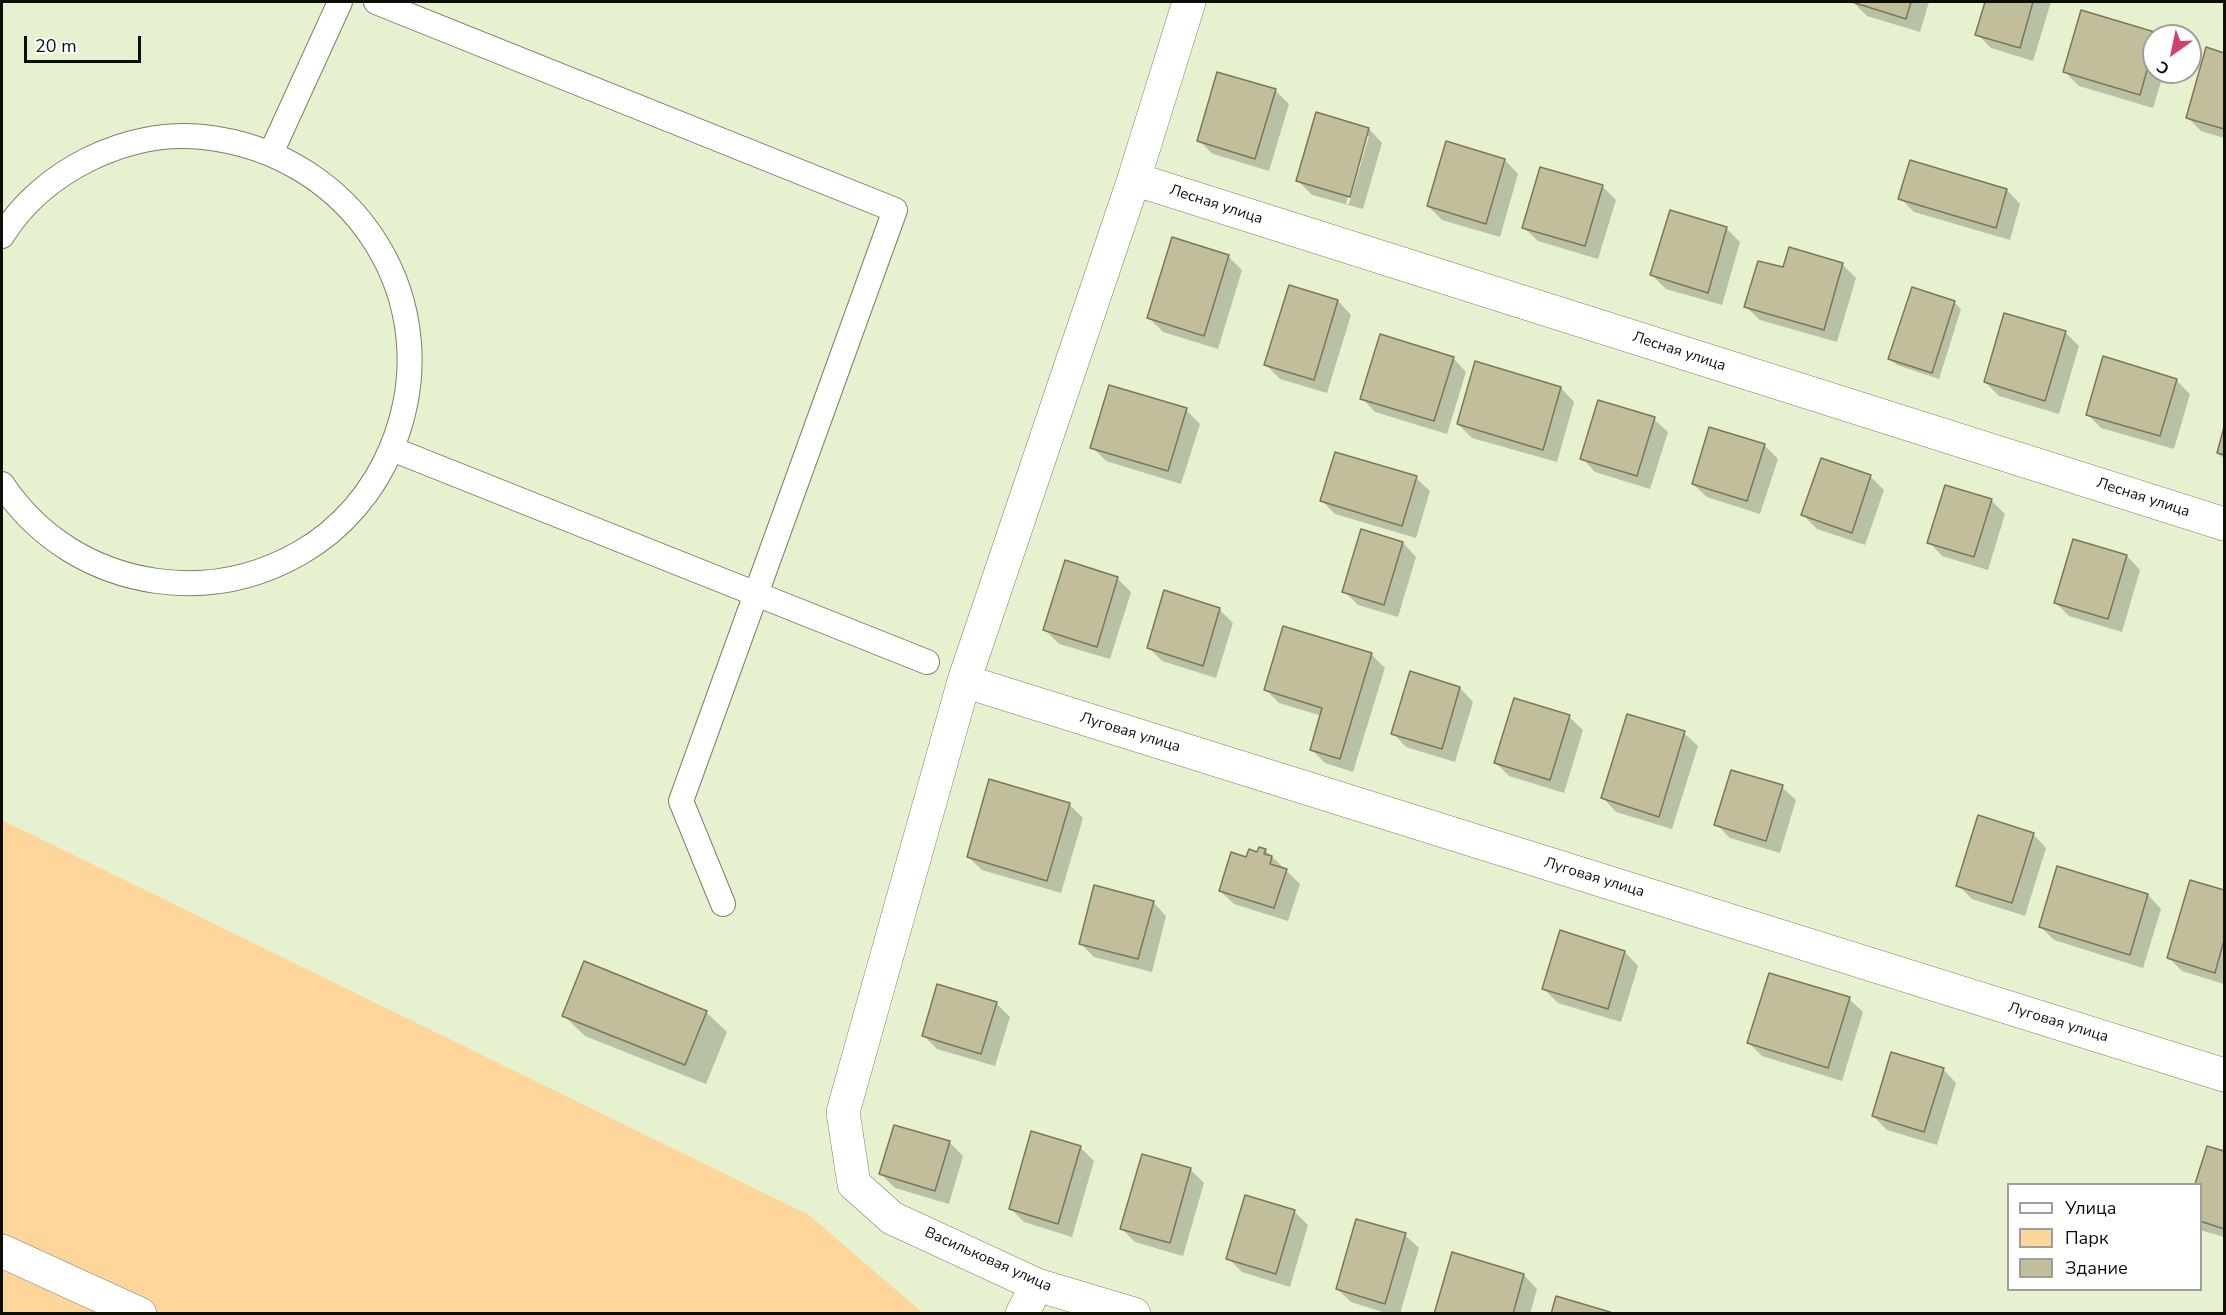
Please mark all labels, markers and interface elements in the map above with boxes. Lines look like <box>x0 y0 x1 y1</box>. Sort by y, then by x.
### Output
scale bar <box>27 24 144 62</box>
north arrow <box>2142 24 2202 84</box>
text: 20 m <box>35 34 77 58</box>
text: С <box>2153 55 2174 80</box>
street label: Лесная улица <box>1167 181 1265 229</box>
street label: Лесная улица <box>1630 328 1728 376</box>
street label: Лесная улица <box>2094 474 2192 522</box>
street label: Луговая улица <box>1078 709 1182 757</box>
street label: Луговая улица <box>1542 854 1646 902</box>
street label: Луговая улица <box>2006 999 2110 1047</box>
legend <box>2007 1183 2202 1291</box>
text: Улица <box>2065 1196 2116 1220</box>
street label: Васильковая улица <box>922 1224 1054 1296</box>
text: Парк <box>2065 1226 2108 1250</box>
text: Здание <box>2065 1256 2128 1280</box>

